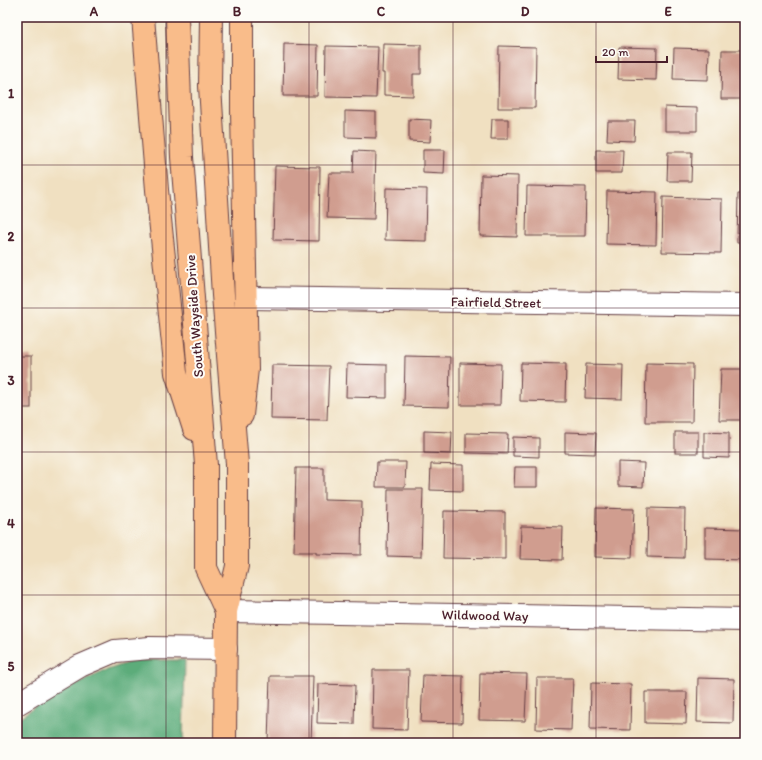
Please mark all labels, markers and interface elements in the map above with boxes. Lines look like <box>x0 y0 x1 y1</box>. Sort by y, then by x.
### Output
text: A <box>89 4 99 19</box>
text: B <box>233 4 242 19</box>
text: C <box>377 4 386 19</box>
text: D <box>521 4 530 19</box>
text: E <box>664 4 672 19</box>
scale bar <box>596 38 667 64</box>
text: 20 m <box>602 45 629 59</box>
text: 1 <box>8 86 14 101</box>
text: 2 <box>8 229 15 244</box>
street label: South Wayside Drive <box>182 254 207 378</box>
street label: Fairfield Street <box>451 293 541 312</box>
text: 3 <box>7 373 15 388</box>
text: 4 <box>7 516 15 531</box>
street label: Wildwood Way <box>441 606 529 625</box>
text: 5 <box>8 659 15 674</box>

